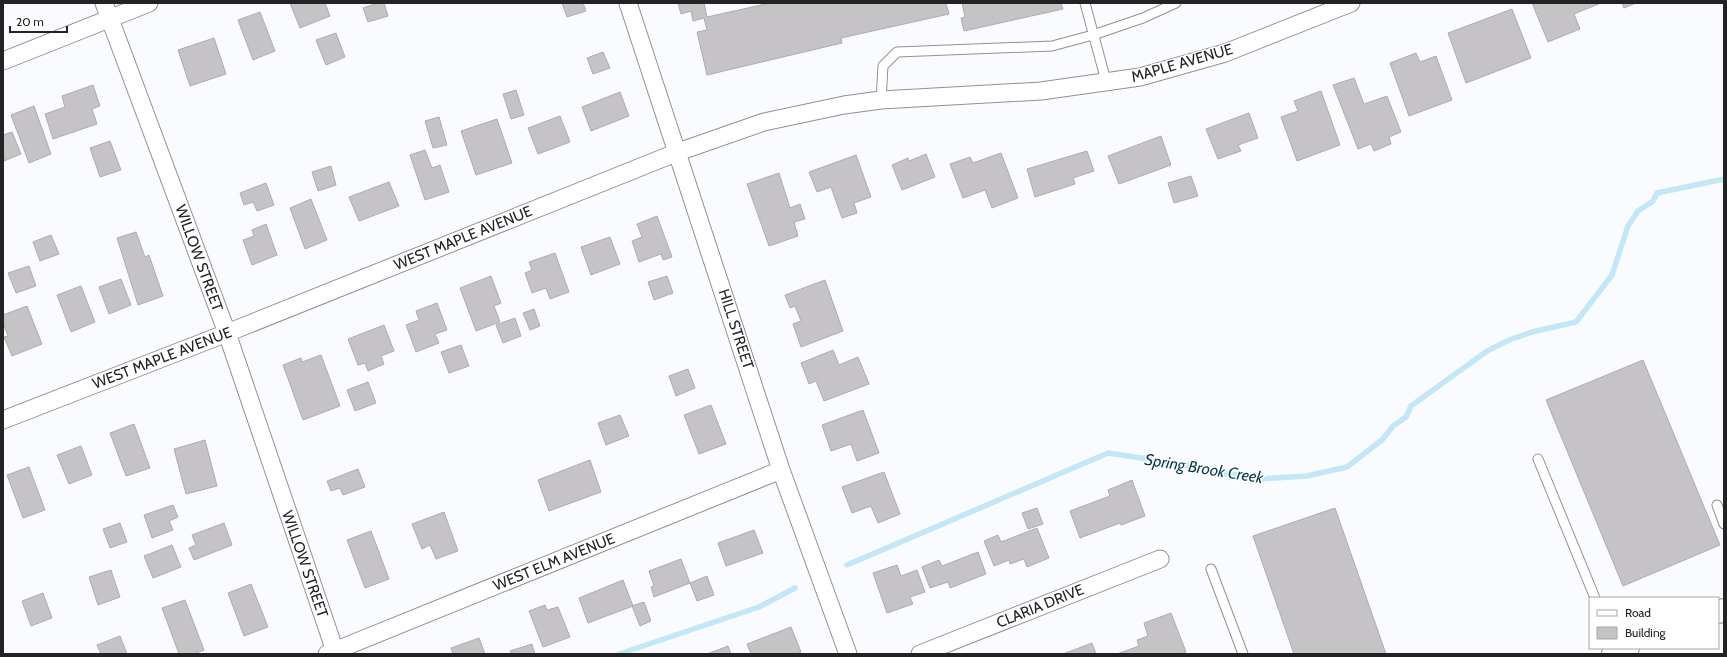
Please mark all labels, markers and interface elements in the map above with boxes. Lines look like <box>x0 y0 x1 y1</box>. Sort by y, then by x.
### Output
scale bar <box>10 8 67 34</box>
text: 20 m <box>16 14 44 29</box>
street label: MAPLE AVENUE <box>1129 40 1235 86</box>
street label: WILLOW STREET <box>171 202 227 314</box>
street label: WEST MAPLE AVENUE <box>391 202 535 274</box>
street label: HILL STREET <box>715 287 757 371</box>
street label: WEST MAPLE AVENUE <box>90 323 234 393</box>
water label: Spring Brook Creek <box>1143 450 1266 487</box>
street label: WILLOW STREET <box>278 508 332 620</box>
street label: WEST ELM AVENUE <box>490 529 618 595</box>
street label: CLARIA DRIVE <box>994 580 1086 632</box>
legend <box>1589 597 1719 649</box>
text: Road <box>1625 605 1651 620</box>
text: Building <box>1625 625 1667 640</box>

